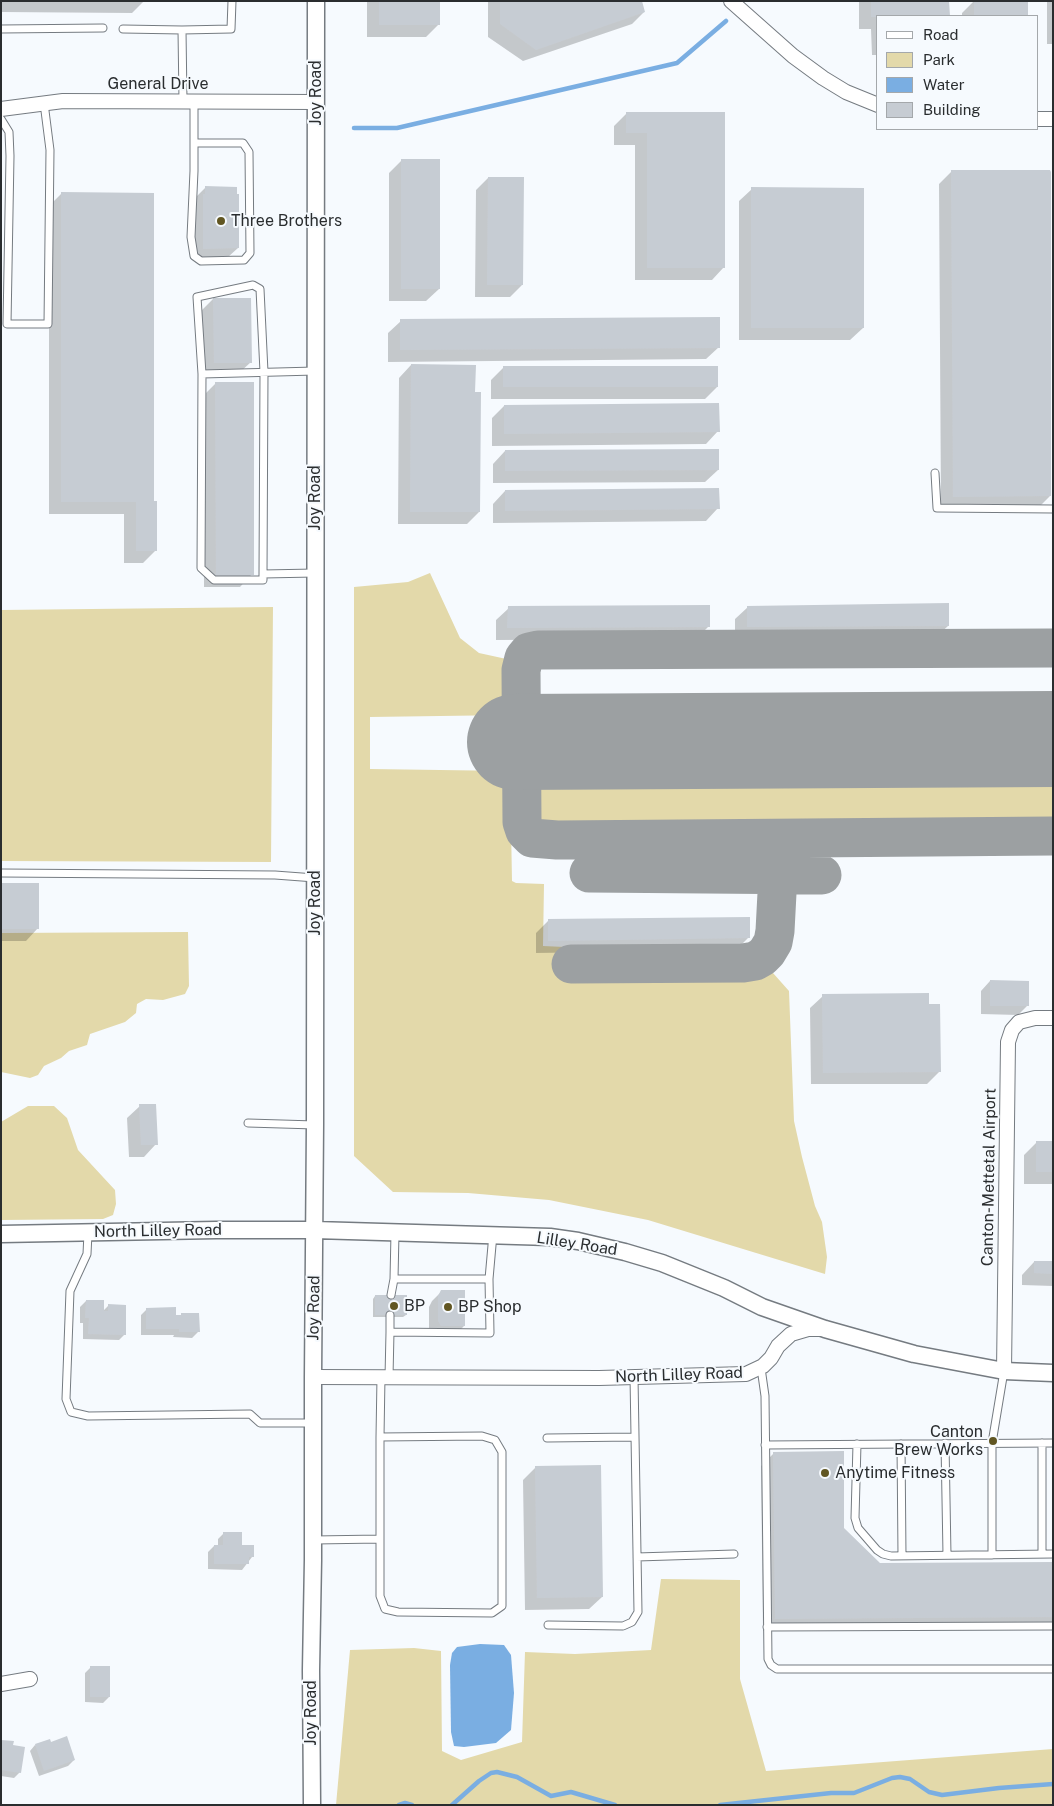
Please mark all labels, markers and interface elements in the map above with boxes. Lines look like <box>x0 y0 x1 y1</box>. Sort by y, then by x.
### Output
legend <box>876 15 1039 130</box>
text: Road <box>923 26 959 43</box>
text: Park <box>923 51 955 68</box>
street label: Joy Road <box>306 60 326 126</box>
street label: General Drive <box>108 74 208 94</box>
text: Water <box>923 76 965 93</box>
text: Building <box>923 101 981 118</box>
place label: Three Brothers <box>231 211 342 231</box>
marker: Three Brothers <box>215 215 227 227</box>
street label: Joy Road <box>305 465 325 531</box>
street label: Joy Road <box>305 870 325 936</box>
street label: Canton-Mettetal Airport <box>978 1088 1000 1266</box>
street label: North Lilley Road <box>94 1220 222 1242</box>
street label: Lilley Road <box>535 1228 619 1260</box>
street label: Joy Road <box>304 1275 324 1341</box>
place label: BP <box>404 1296 425 1316</box>
place label: BP Shop <box>458 1297 521 1317</box>
marker: BP <box>388 1300 400 1312</box>
marker: BP Shop <box>442 1301 454 1313</box>
street label: North Lilley Road <box>615 1363 743 1387</box>
place label: Canton Brew Works <box>894 1422 983 1460</box>
marker: Canton Brew Works <box>987 1435 999 1447</box>
place label: Anytime Fitness <box>835 1463 955 1483</box>
marker: Anytime Fitness <box>819 1467 831 1479</box>
street label: Joy Road <box>301 1680 321 1746</box>

